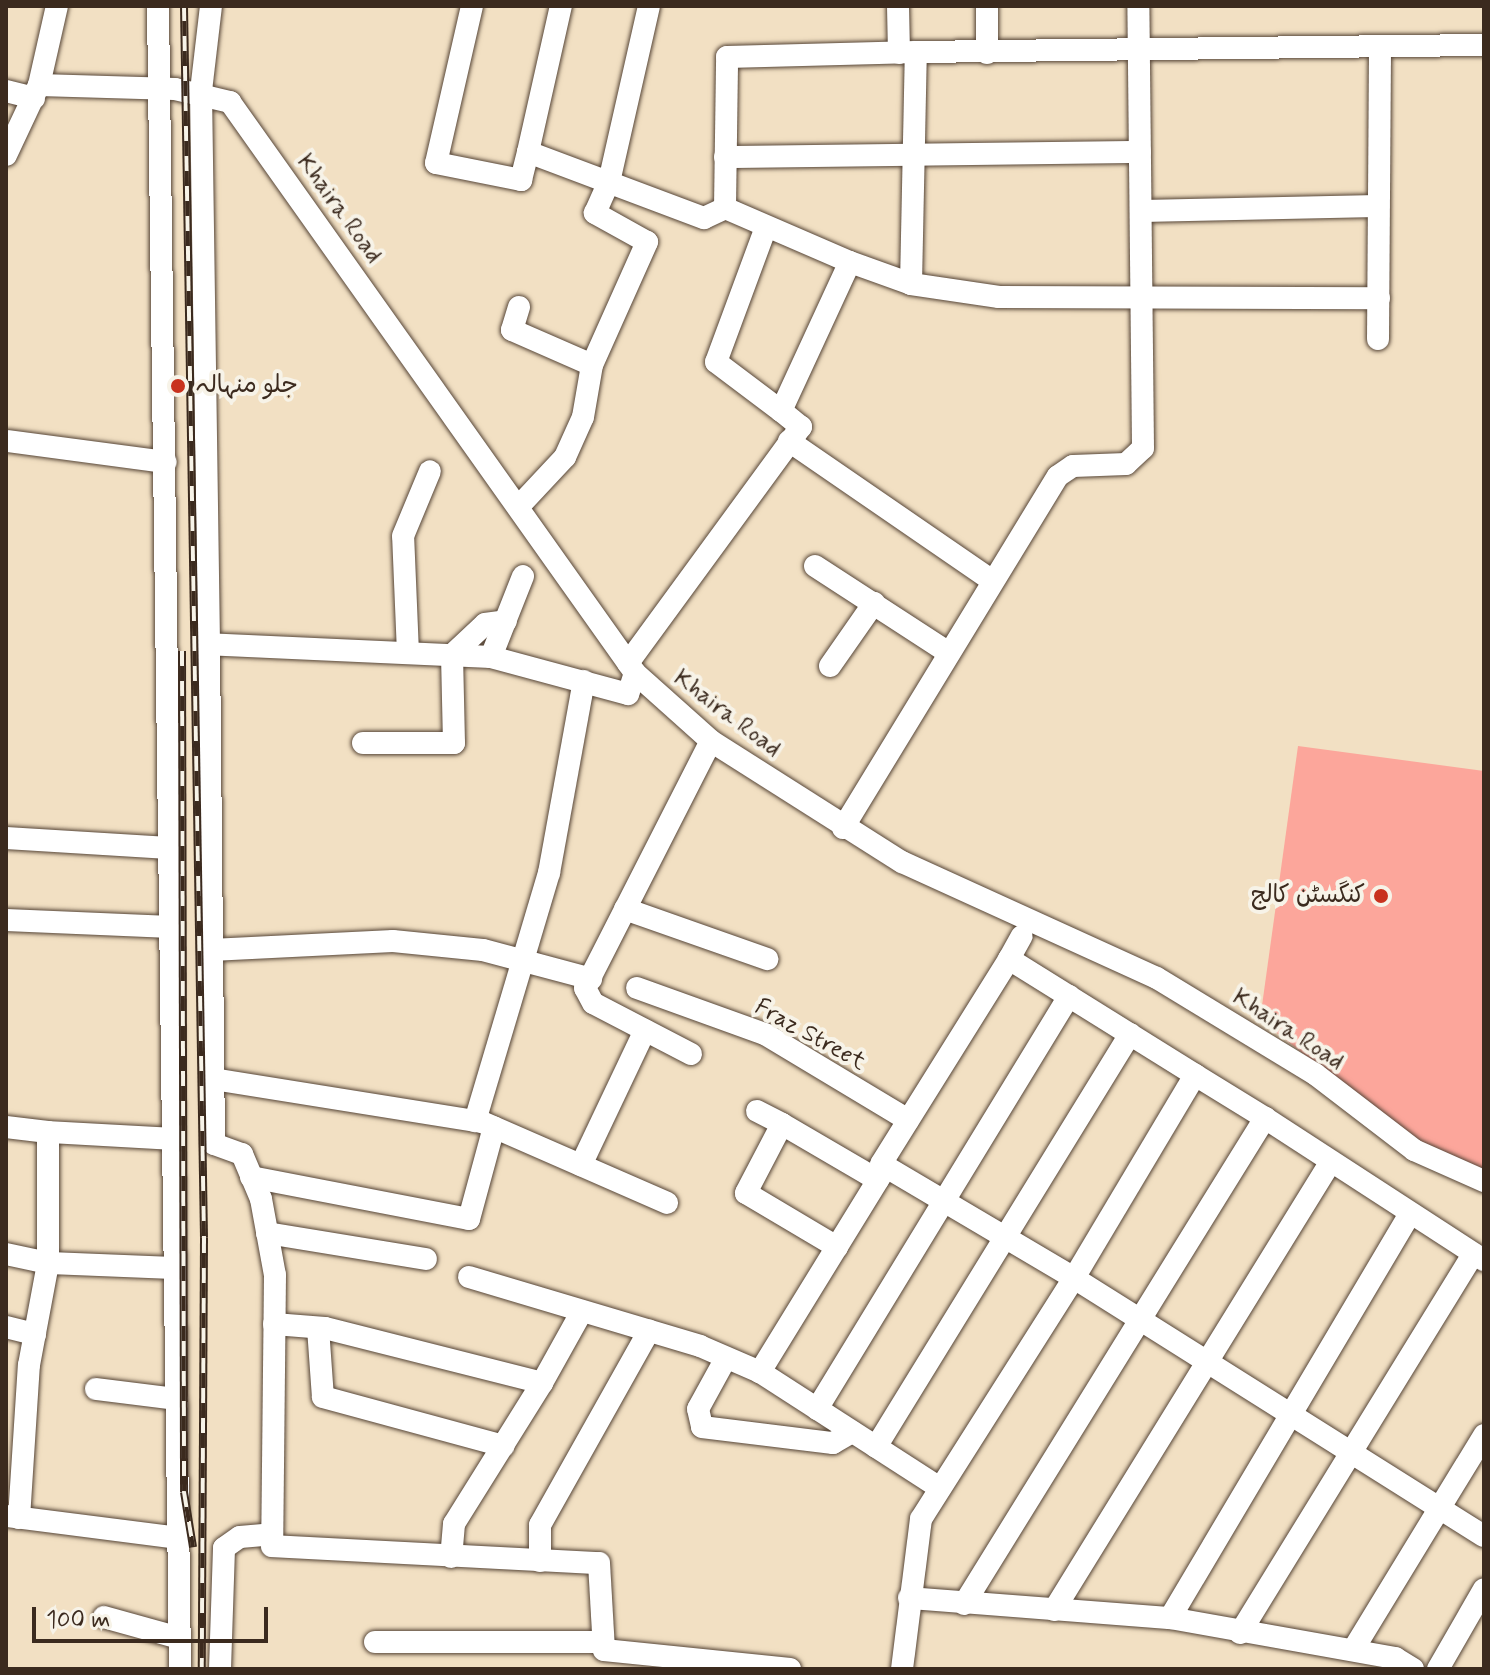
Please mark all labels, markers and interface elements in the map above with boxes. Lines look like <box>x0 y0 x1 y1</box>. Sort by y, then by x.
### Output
street label: Khaira Road <box>290 149 388 269</box>
place label: جلو منہالہ <box>196 372 298 400</box>
marker: جلو منہالہ <box>167 375 189 397</box>
street label: Khaira Road <box>667 664 787 764</box>
place label: کنگسٹن کالج <box>1251 882 1365 910</box>
marker: کنگسٹن کالج <box>1372 887 1390 905</box>
street label: Khaira Road <box>1227 983 1349 1077</box>
street label: Fraz Street <box>749 993 871 1077</box>
scale bar <box>36 1591 272 1641</box>
text: 100 m <box>46 1605 110 1636</box>

